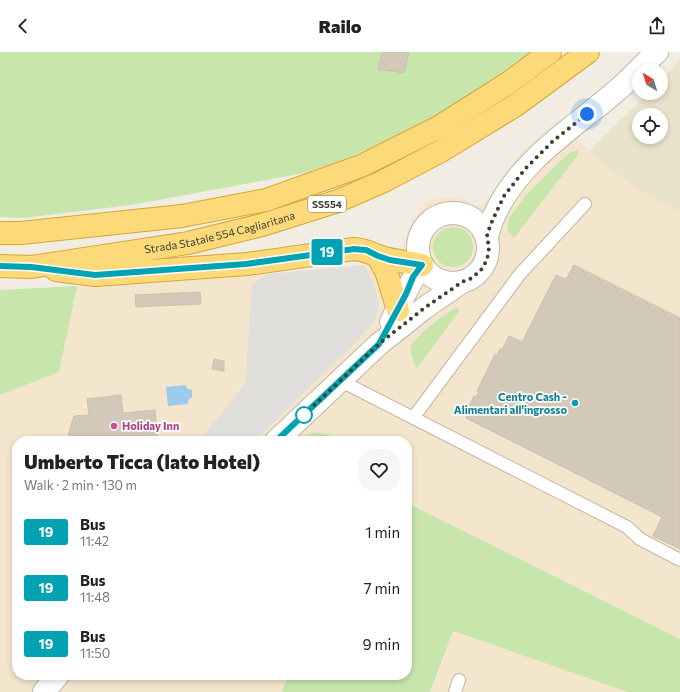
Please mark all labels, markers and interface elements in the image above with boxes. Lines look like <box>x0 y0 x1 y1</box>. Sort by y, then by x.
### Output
icon: back <box>12 15 34 37</box>
text: Railo <box>318 15 362 37</box>
icon: share <box>646 15 668 37</box>
north arrow <box>632 64 668 100</box>
map controls <box>632 64 668 144</box>
your location <box>577 104 597 124</box>
button: locate <box>632 108 668 144</box>
road number: SS554 <box>308 196 346 212</box>
street label: Strada Statale 554 Cagliaritana <box>143 208 296 256</box>
line badge: 19 <box>309 239 345 265</box>
text: 19 <box>320 243 334 260</box>
place label: Centro Cash - Alimentari all'ingrosso <box>454 390 567 416</box>
marker: Centro Cash - Alimentari all'ingrosso <box>570 398 580 408</box>
unlabelled marker <box>295 406 313 424</box>
place label: Holiday Inn <box>122 419 179 432</box>
marker: Holiday Inn <box>109 421 119 431</box>
button: heart <box>358 449 400 491</box>
text: Umberto Ticca (lato Hotel) <box>24 450 260 473</box>
text: Walk · 2 min · 130 m <box>24 477 137 493</box>
text: Bus <box>80 515 105 533</box>
text: 19 <box>39 523 53 540</box>
text: 1 min <box>365 523 400 541</box>
text: 11:42 <box>80 533 109 549</box>
text: Bus <box>80 571 105 589</box>
text: 19 <box>39 579 53 596</box>
text: 7 min <box>364 579 400 597</box>
text: 11:48 <box>80 589 110 605</box>
text: Bus <box>80 627 105 645</box>
text: 19 <box>39 635 53 652</box>
text: 9 min <box>362 635 400 653</box>
text: 11:50 <box>80 645 110 661</box>

